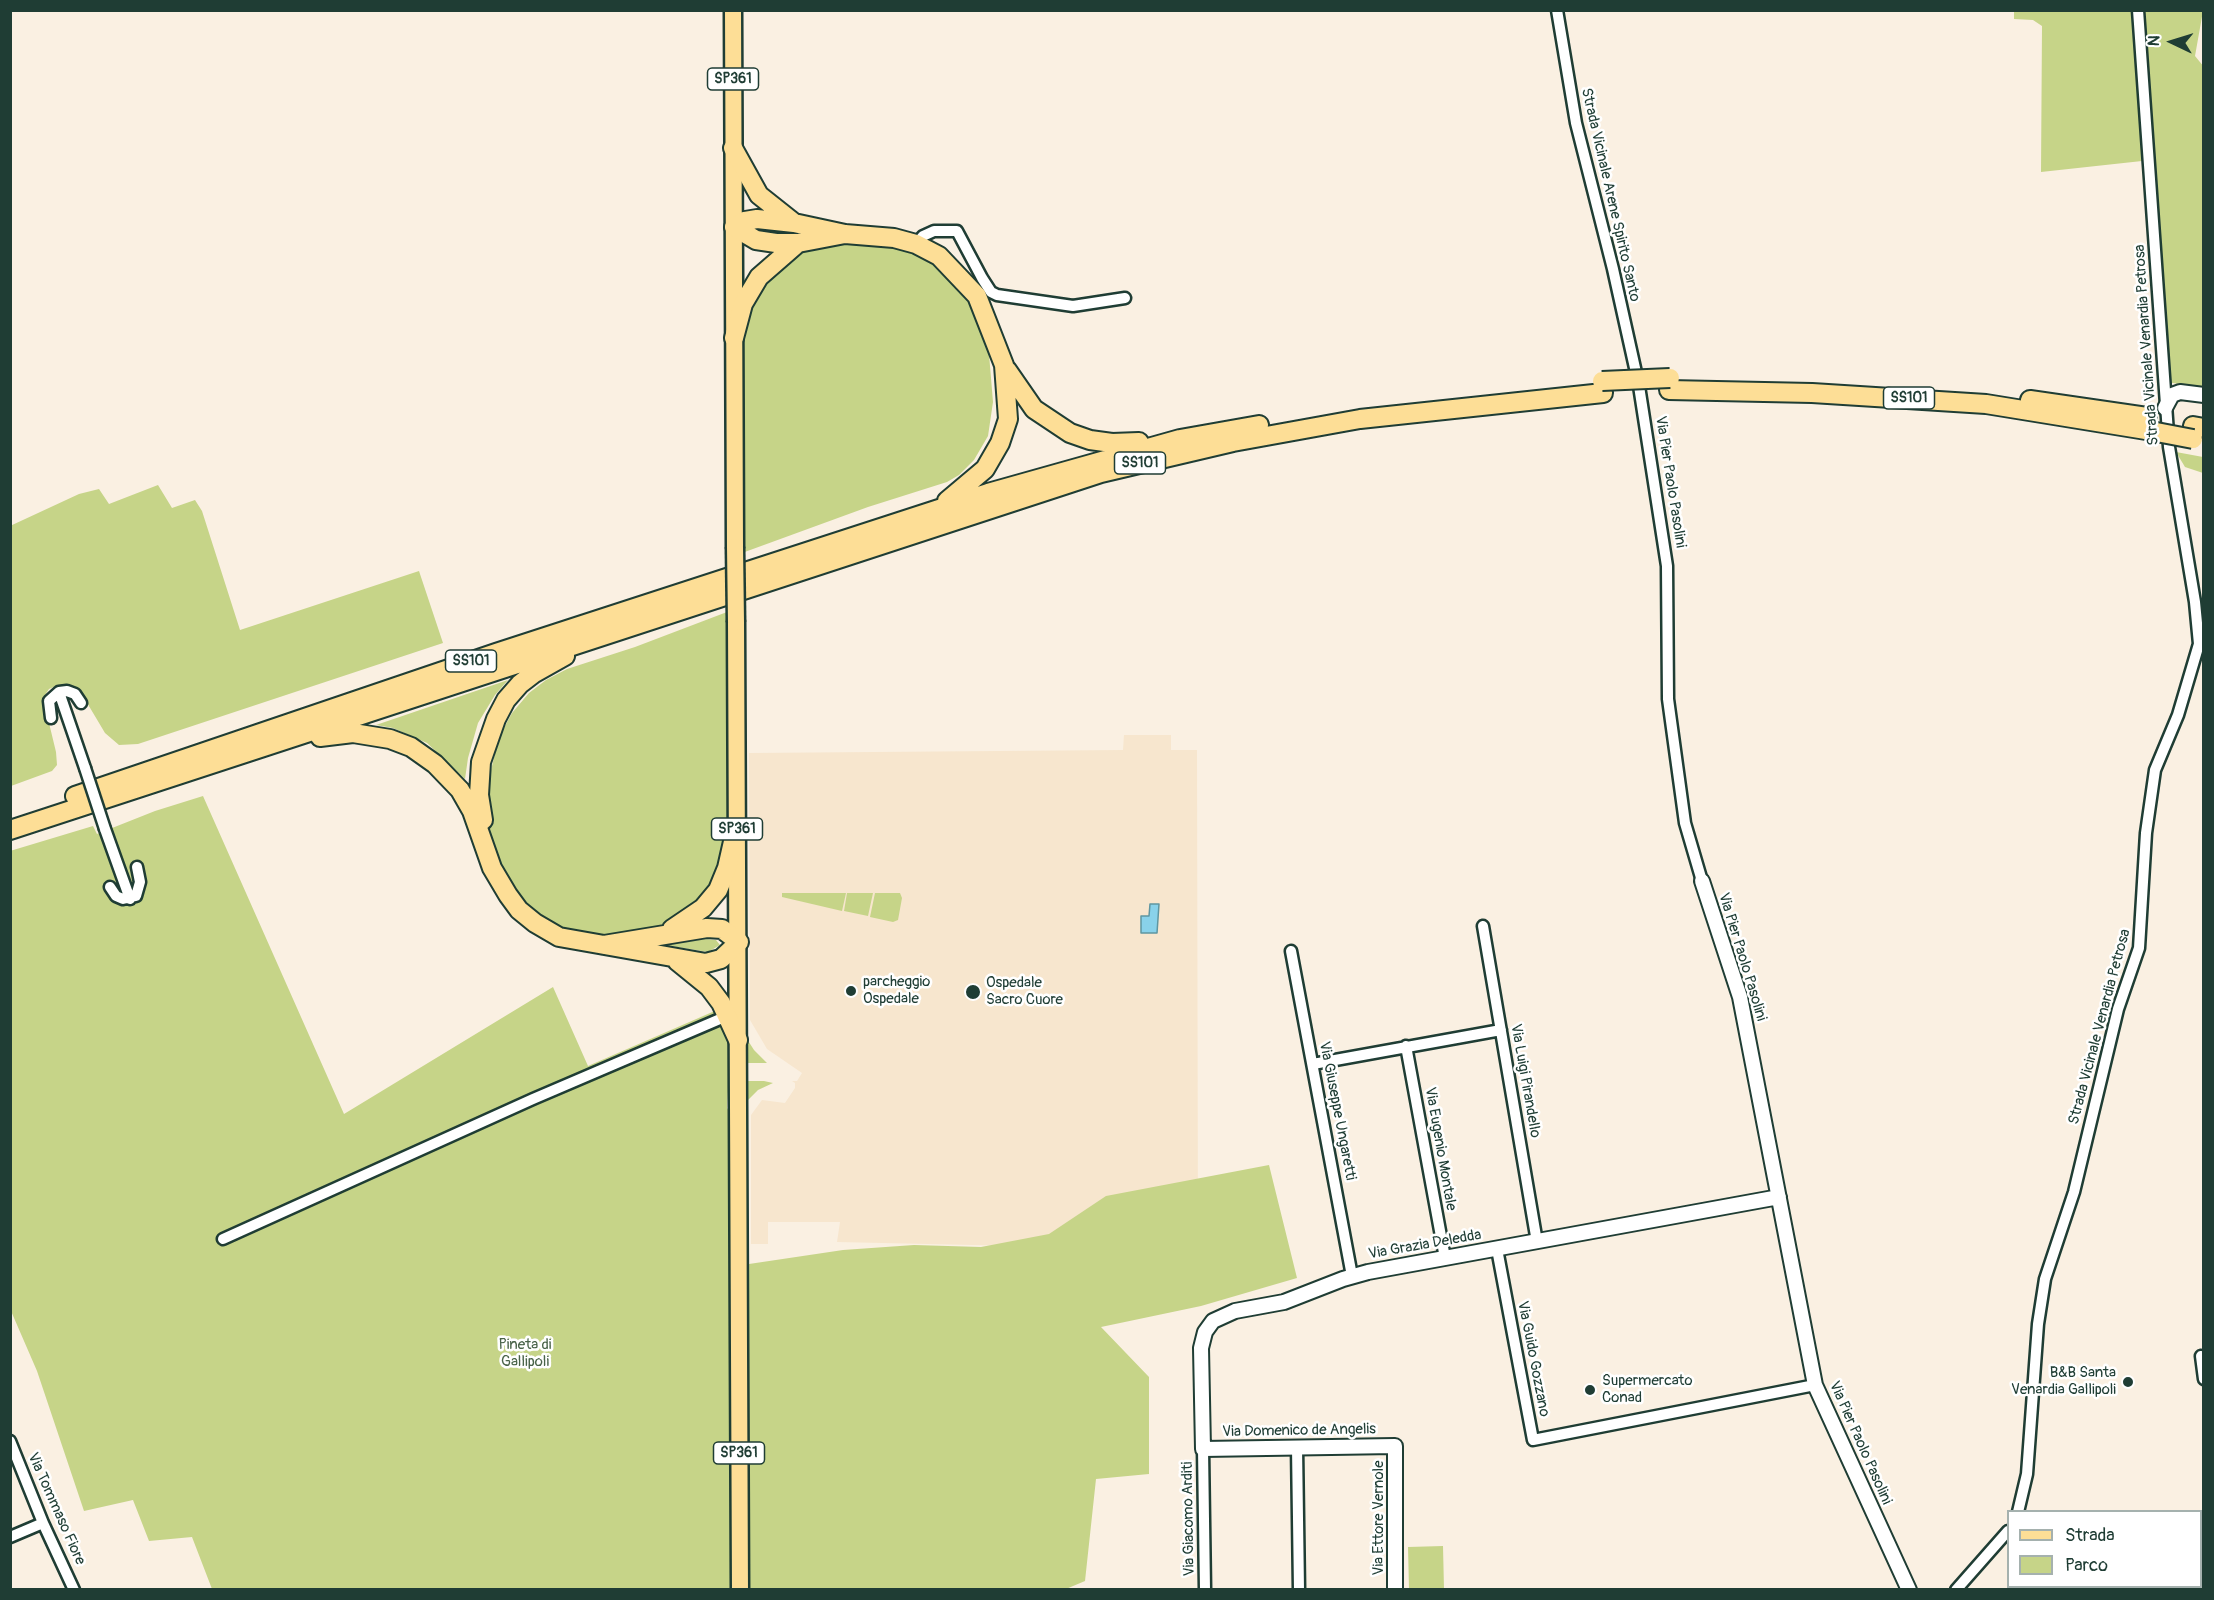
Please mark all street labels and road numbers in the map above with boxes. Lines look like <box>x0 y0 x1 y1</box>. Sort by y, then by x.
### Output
road number: SP361 <box>708 68 758 90</box>
street label: Strada Vicinale Arene Spirito Santo <box>1577 86 1643 304</box>
street label: Strada Vicinale Venardia Petrosa <box>2131 244 2163 446</box>
road number: SS101 <box>1884 387 1934 409</box>
street label: Via Pier Paolo Pasolini <box>1651 415 1689 549</box>
road number: SS101 <box>1114 452 1166 474</box>
road number: SS101 <box>446 650 496 672</box>
road number: SP361 <box>712 818 762 840</box>
street label: Via Pier Paolo Pasolini <box>1714 891 1770 1023</box>
street label: Strada Vicinale Venardia Petrosa <box>2065 927 2135 1127</box>
street label: Via Luigi Pirandello <box>1506 1023 1544 1139</box>
street label: Via Giuseppe Ungaretti <box>1315 1040 1359 1182</box>
street label: Via Eugenio Montale <box>1420 1086 1460 1212</box>
street label: Via Grazia Deledda <box>1367 1226 1483 1264</box>
street label: Via Guido Gozzano <box>1513 1300 1553 1418</box>
street label: Via Pier Paolo Pasolini <box>1825 1379 1895 1507</box>
street label: Via Domenico de Angelis <box>1222 1421 1376 1441</box>
road number: SP361 <box>714 1442 764 1464</box>
street label: Via Tommaso Fiore <box>23 1450 89 1568</box>
street label: Via Ettore Vernole <box>1370 1460 1388 1576</box>
street label: Via Giacomo Arditi <box>1179 1461 1199 1577</box>

